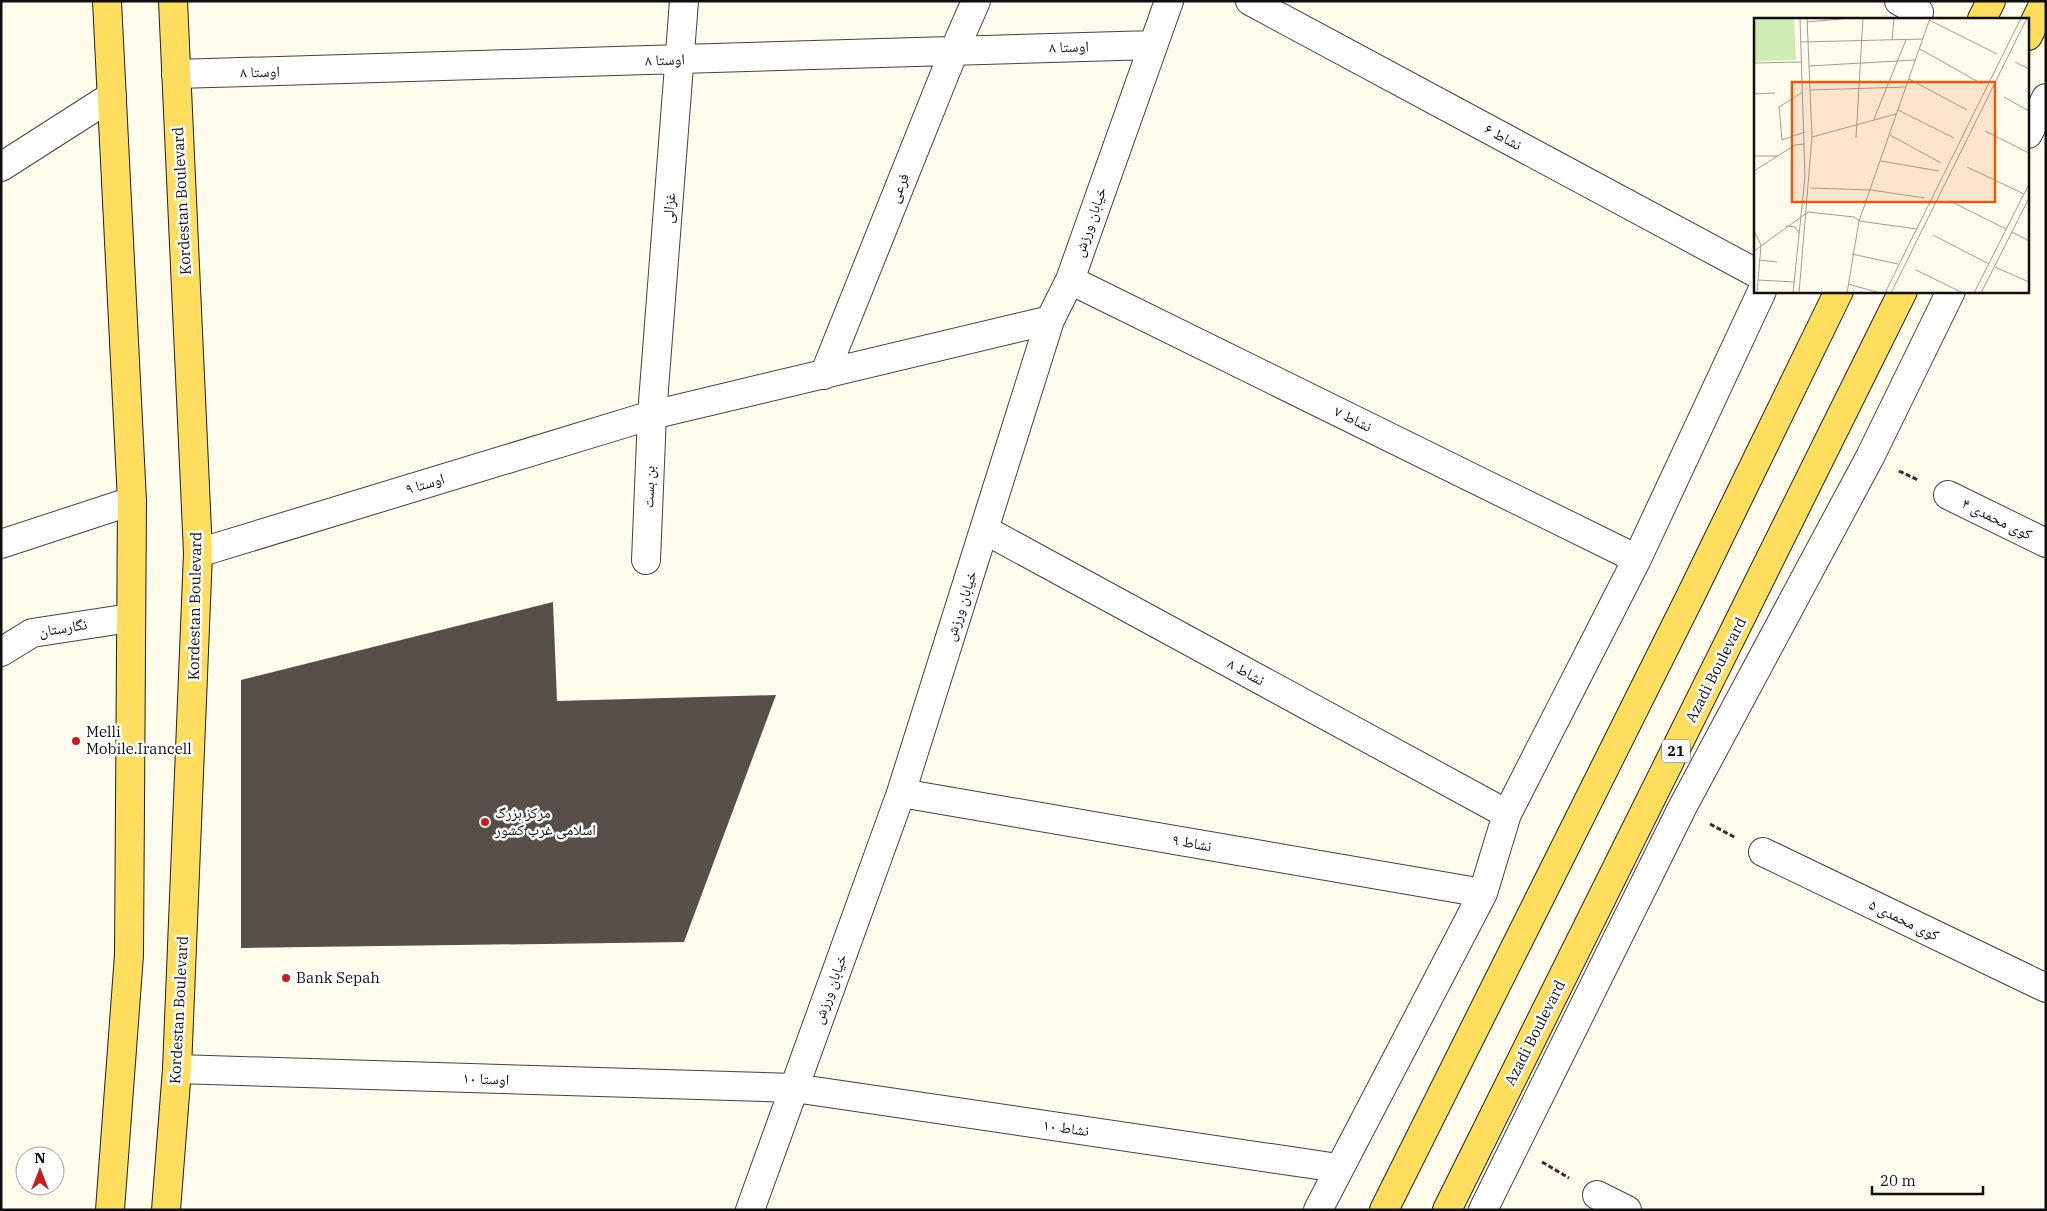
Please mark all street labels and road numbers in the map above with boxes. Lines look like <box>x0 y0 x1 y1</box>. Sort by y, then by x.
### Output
street label: اوستا ۸ <box>1049 36 1089 57</box>
street label: اوستا ۸ <box>645 49 685 70</box>
street label: اوستا ۸ <box>240 61 280 82</box>
street label: نشاط ۶ <box>1481 119 1525 154</box>
street label: Kordestan Boulevard <box>168 126 195 276</box>
street label: فرعی <box>884 170 914 206</box>
street label: خیابان ورزش <box>1069 184 1111 260</box>
street label: غزالی <box>658 191 680 224</box>
street label: نشاط ۷ <box>1331 401 1375 436</box>
street label: بن بست <box>638 465 660 509</box>
street label: اوستا ۹ <box>403 469 447 498</box>
street label: کوی محمدی ۴ <box>1959 493 2035 545</box>
street label: Kordestan Boulevard <box>184 532 205 680</box>
street label: خیابان ورزش <box>940 568 982 644</box>
street label: نگارستان <box>38 614 88 642</box>
street label: Azadi Boulevard <box>1681 614 1750 726</box>
street label: نشاط ۸ <box>1224 654 1268 689</box>
road number: 21 <box>1662 739 1690 762</box>
street label: نشاط ۹ <box>1171 830 1213 855</box>
street label: کوی محمدی ۵ <box>1866 894 1942 946</box>
street label: Kordestan Boulevard <box>165 935 192 1085</box>
street label: خیابان ورزش <box>808 951 852 1027</box>
street label: Azadi Boulevard <box>1500 977 1569 1089</box>
street label: اوستا ۱۰ <box>462 1068 510 1089</box>
street label: نشاط ۱۰ <box>1042 1115 1090 1140</box>

